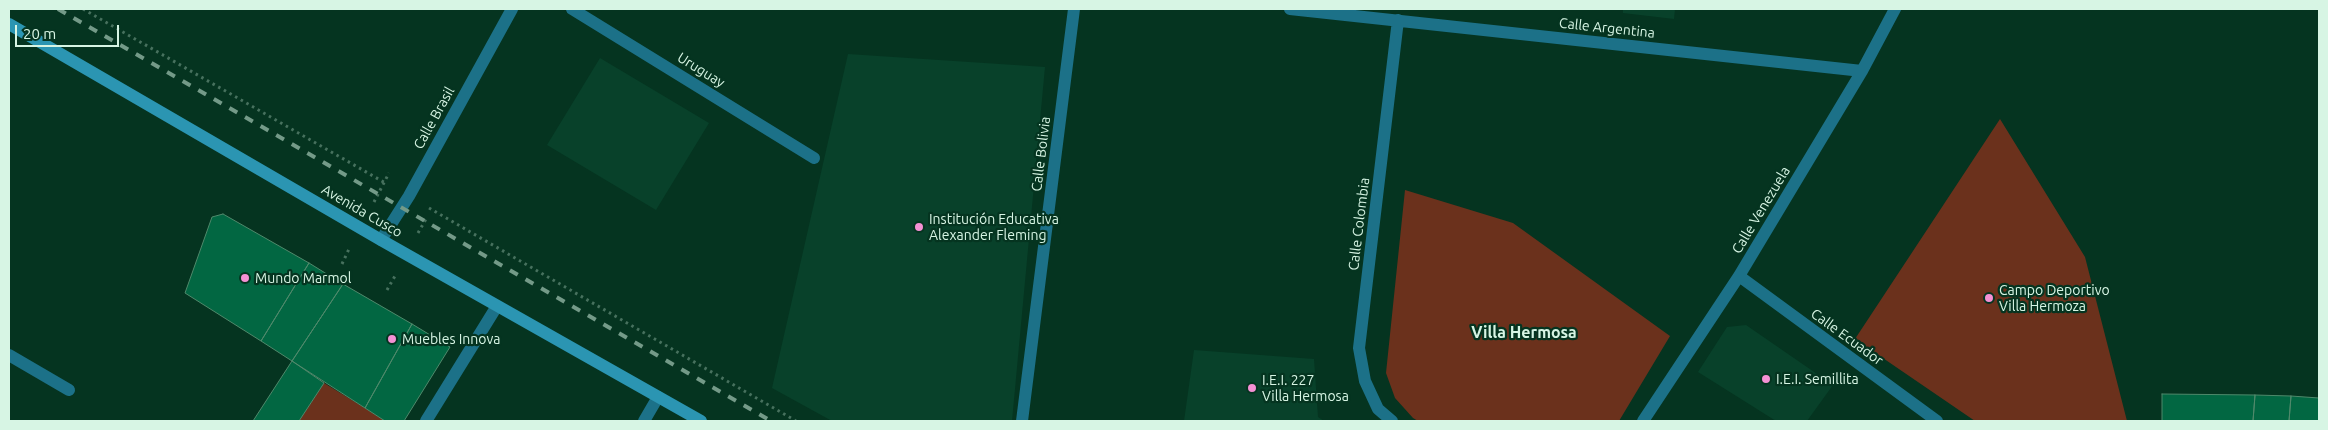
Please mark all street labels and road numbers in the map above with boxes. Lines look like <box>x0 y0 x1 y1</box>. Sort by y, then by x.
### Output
street label: Calle Argentina <box>1558 15 1656 41</box>
street label: Uruguay <box>674 49 728 91</box>
street label: Calle Brasil <box>410 84 458 152</box>
street label: Calle Bolivia <box>1028 115 1054 193</box>
street label: Calle Venezuela <box>1728 163 1794 257</box>
street label: Calle Colombia <box>1345 177 1373 271</box>
street label: Avenida Cusco <box>319 181 405 241</box>
street label: Calle Ecuador <box>1808 305 1886 369</box>

